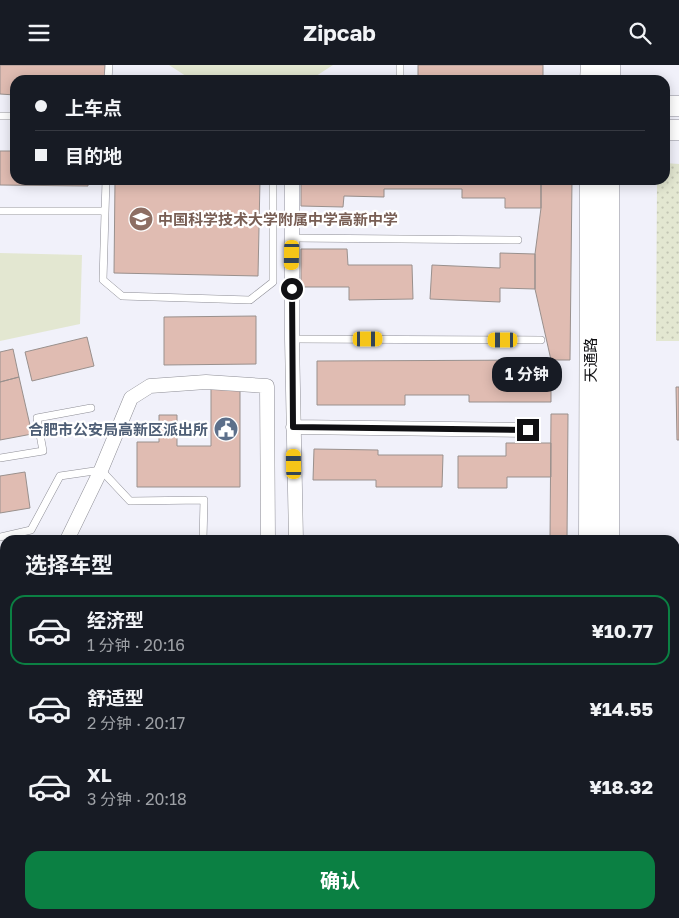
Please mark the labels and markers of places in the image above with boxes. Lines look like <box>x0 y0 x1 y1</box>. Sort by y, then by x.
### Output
school or university icon: 中国科学技术大学附属中学高新中学 <box>128 206 154 232</box>
place label: 中国科学技术大学附属中学高新中学 <box>158 210 398 228</box>
public building icon: 合肥市公安局高新区派出所 <box>213 416 239 442</box>
place label: 合肥市公安局高新区派出所 <box>28 420 208 438</box>

